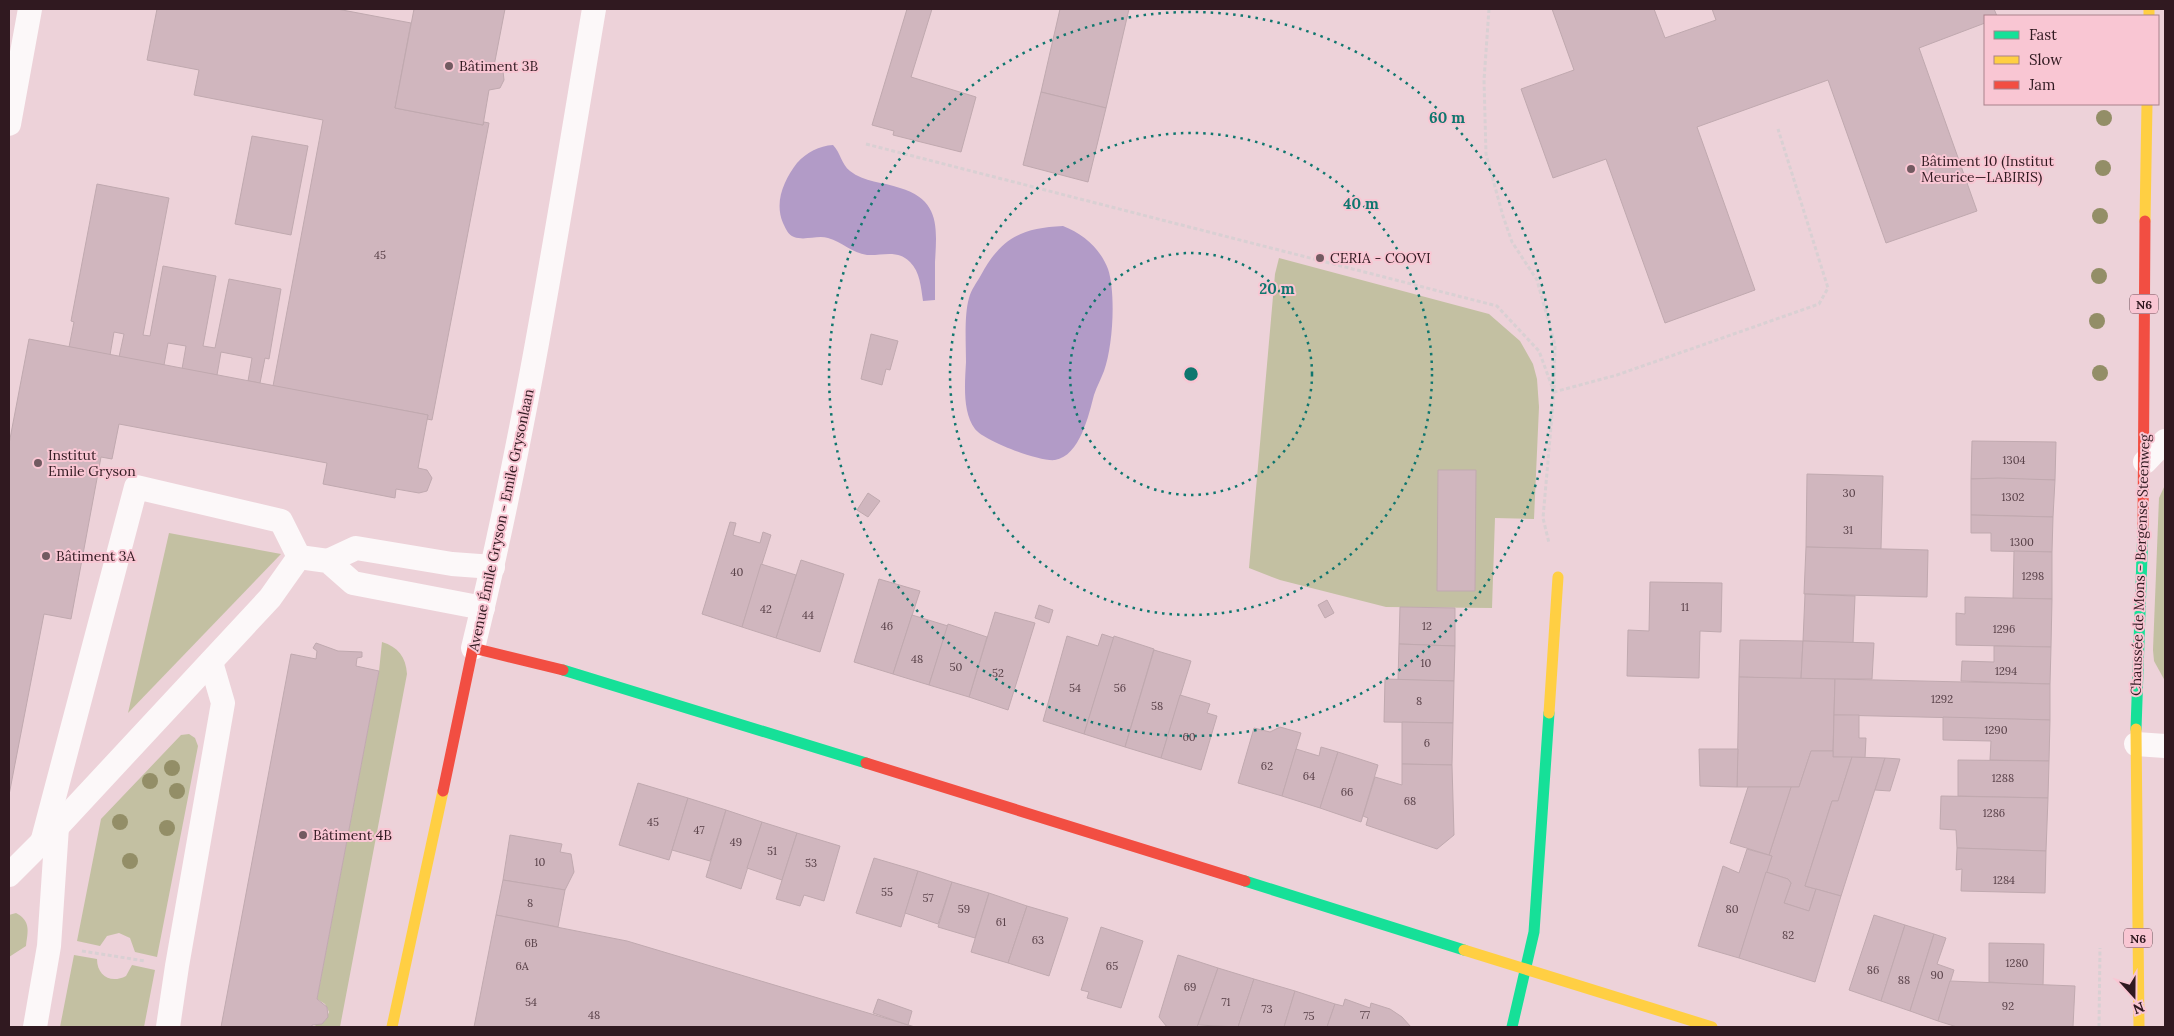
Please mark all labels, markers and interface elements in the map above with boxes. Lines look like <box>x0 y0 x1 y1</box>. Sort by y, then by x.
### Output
legend <box>1984 15 2159 105</box>
text: Fast <box>2029 25 2057 44</box>
text: Slow <box>2029 50 2062 69</box>
place label: Bâtiment 3B <box>459 57 539 75</box>
marker: Bâtiment 3B <box>443 60 455 72</box>
text: Jam <box>2028 75 2056 94</box>
text: 60 m <box>1429 108 1465 127</box>
place label: Bâtiment 10 (Institut Meurice—LABIRIS) <box>1921 152 2054 186</box>
marker: Bâtiment 10 (Institut Meurice—LABIRIS) <box>1905 163 1917 175</box>
text: 40 m <box>1343 194 1379 213</box>
house number: 45 <box>374 248 386 262</box>
place label: CERIA - COOVI <box>1330 249 1431 267</box>
marker: CERIA - COOVI <box>1314 252 1326 264</box>
text: 20 m <box>1259 279 1295 298</box>
road number: N6 <box>2130 294 2158 314</box>
centre of rings <box>1182 365 1200 383</box>
street label: Avenue Émile Gryson - Emile Grysonlaan <box>464 387 538 654</box>
street label: Chaussée de Mons - Bergense Steenweg <box>2126 433 2154 696</box>
place label: Institut Emile Gryson <box>48 446 136 480</box>
house number: 1304 <box>2003 453 2025 467</box>
marker: Institut Emile Gryson <box>32 457 44 469</box>
house number: 30 <box>1843 486 1856 500</box>
house number: 1302 <box>2002 490 2024 504</box>
house number: 31 <box>1843 523 1853 537</box>
house number: 1300 <box>2010 535 2034 549</box>
place label: Bâtiment 3A <box>56 547 136 565</box>
marker: Bâtiment 3A <box>40 550 52 562</box>
house number: 40 <box>731 565 744 579</box>
house number: 1298 <box>2022 569 2044 583</box>
house number: 11 <box>1681 600 1689 614</box>
house number: 42 <box>760 602 772 616</box>
house number: 44 <box>802 608 814 622</box>
house number: 46 <box>881 619 893 633</box>
house number: 12 <box>1422 619 1432 633</box>
house number: 1296 <box>1993 622 2015 636</box>
house number: 48 <box>911 652 923 666</box>
house number: 10 <box>1421 656 1432 670</box>
house number: 50 <box>950 660 963 674</box>
house number: 1294 <box>1995 664 2017 678</box>
house number: 52 <box>992 666 1004 680</box>
house number: 54 <box>1069 681 1081 695</box>
house number: 56 <box>1114 681 1126 695</box>
house number: 1292 <box>1931 692 1953 706</box>
house number: 8 <box>1416 694 1422 708</box>
house number: 58 <box>1151 699 1163 713</box>
house number: 1290 <box>1984 723 2008 737</box>
house number: 60 <box>1182 730 1196 744</box>
house number: 6 <box>1424 736 1430 750</box>
house number: 62 <box>1261 759 1273 773</box>
house number: 64 <box>1303 769 1315 783</box>
house number: 1288 <box>1992 771 2014 785</box>
house number: 66 <box>1341 785 1353 799</box>
house number: 68 <box>1404 794 1416 808</box>
house number: 1286 <box>1983 806 2005 820</box>
house number: 45 <box>647 815 659 829</box>
house number: 47 <box>693 823 705 837</box>
place label: Bâtiment 4B <box>313 826 392 844</box>
marker: Bâtiment 4B <box>297 829 309 841</box>
house number: 49 <box>730 835 742 849</box>
house number: 51 <box>767 844 777 858</box>
house number: 10 <box>535 855 546 869</box>
house number: 53 <box>805 856 817 870</box>
house number: 1284 <box>1993 873 2015 887</box>
house number: 55 <box>881 885 893 899</box>
house number: 57 <box>922 891 934 905</box>
house number: 8 <box>527 896 533 910</box>
house number: 59 <box>958 902 970 916</box>
house number: 80 <box>1725 902 1739 916</box>
house number: 61 <box>996 915 1006 929</box>
house number: 82 <box>1782 928 1794 942</box>
road number: N6 <box>2124 928 2152 948</box>
house number: 63 <box>1032 933 1044 947</box>
house number: 6B <box>524 936 538 950</box>
house number: 1280 <box>2006 956 2029 970</box>
house number: 6A <box>515 959 530 973</box>
house number: 65 <box>1106 959 1118 973</box>
house number: 86 <box>1867 963 1879 977</box>
house number: 90 <box>1930 968 1944 982</box>
north arrow <box>2109 971 2159 1021</box>
house number: 88 <box>1898 973 1910 987</box>
house number: 69 <box>1184 980 1196 994</box>
house number: 54 <box>525 995 537 1009</box>
house number: 71 <box>1221 995 1231 1009</box>
text: N <box>2130 998 2147 1019</box>
house number: 92 <box>2002 999 2014 1013</box>
house number: 73 <box>1261 1002 1273 1016</box>
house number: 48 <box>588 1008 600 1022</box>
house number: 77 <box>1360 1008 1370 1022</box>
house number: 75 <box>1303 1009 1315 1023</box>

